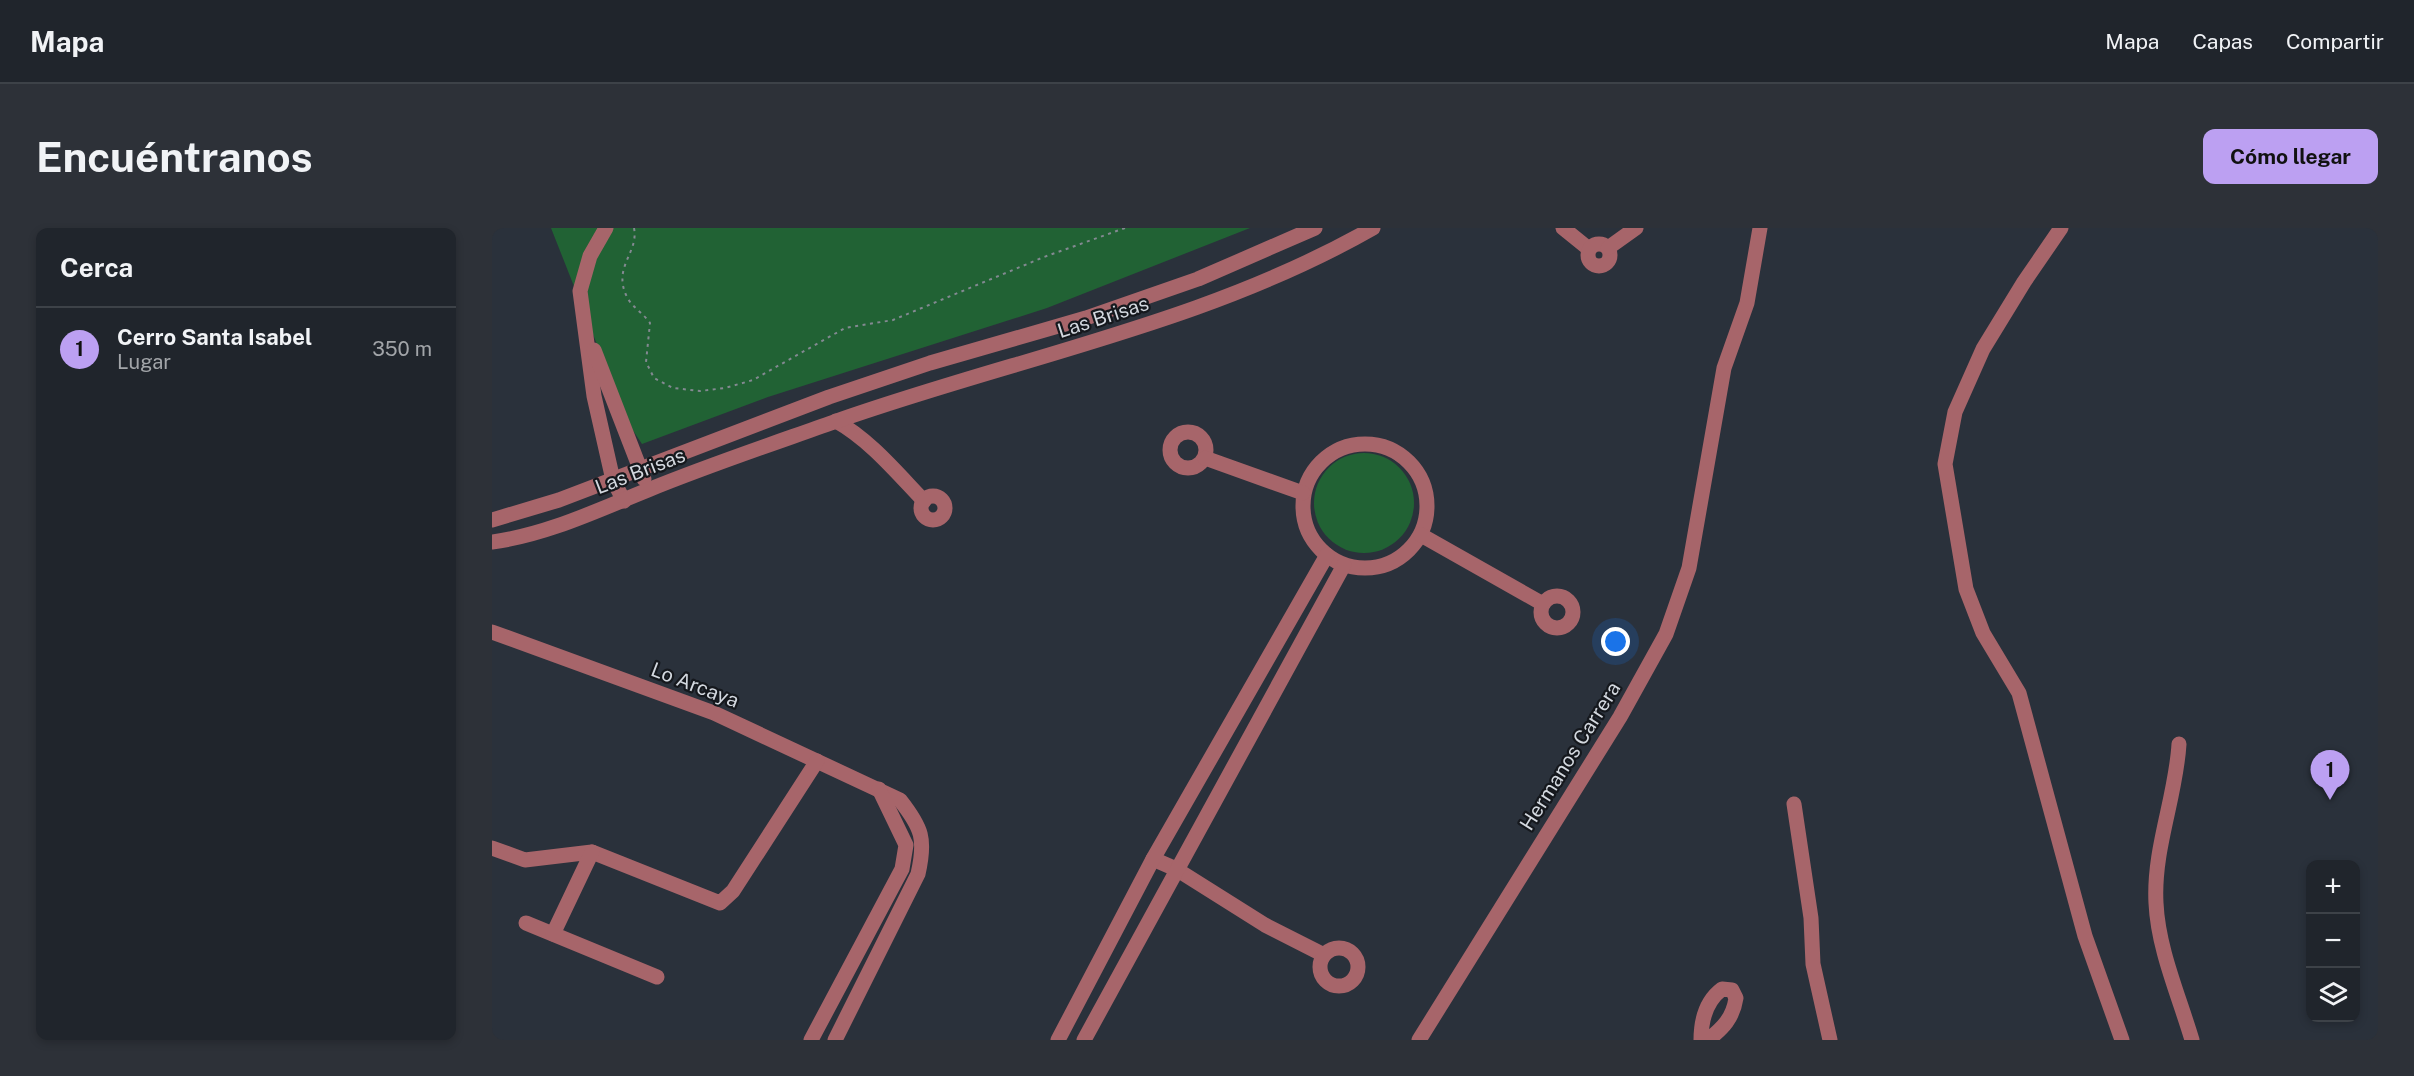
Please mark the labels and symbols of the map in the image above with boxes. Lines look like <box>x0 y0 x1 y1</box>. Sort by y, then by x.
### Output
street label: Las Brisas <box>1054 291 1152 343</box>
street label: Las Brisas <box>592 443 688 499</box>
your location <box>1601 627 1630 656</box>
street label: Lo Arcaya <box>648 657 742 713</box>
street label: Hermanos Carrera <box>1515 677 1625 835</box>
pin: 1 <box>2310 750 2350 800</box>

